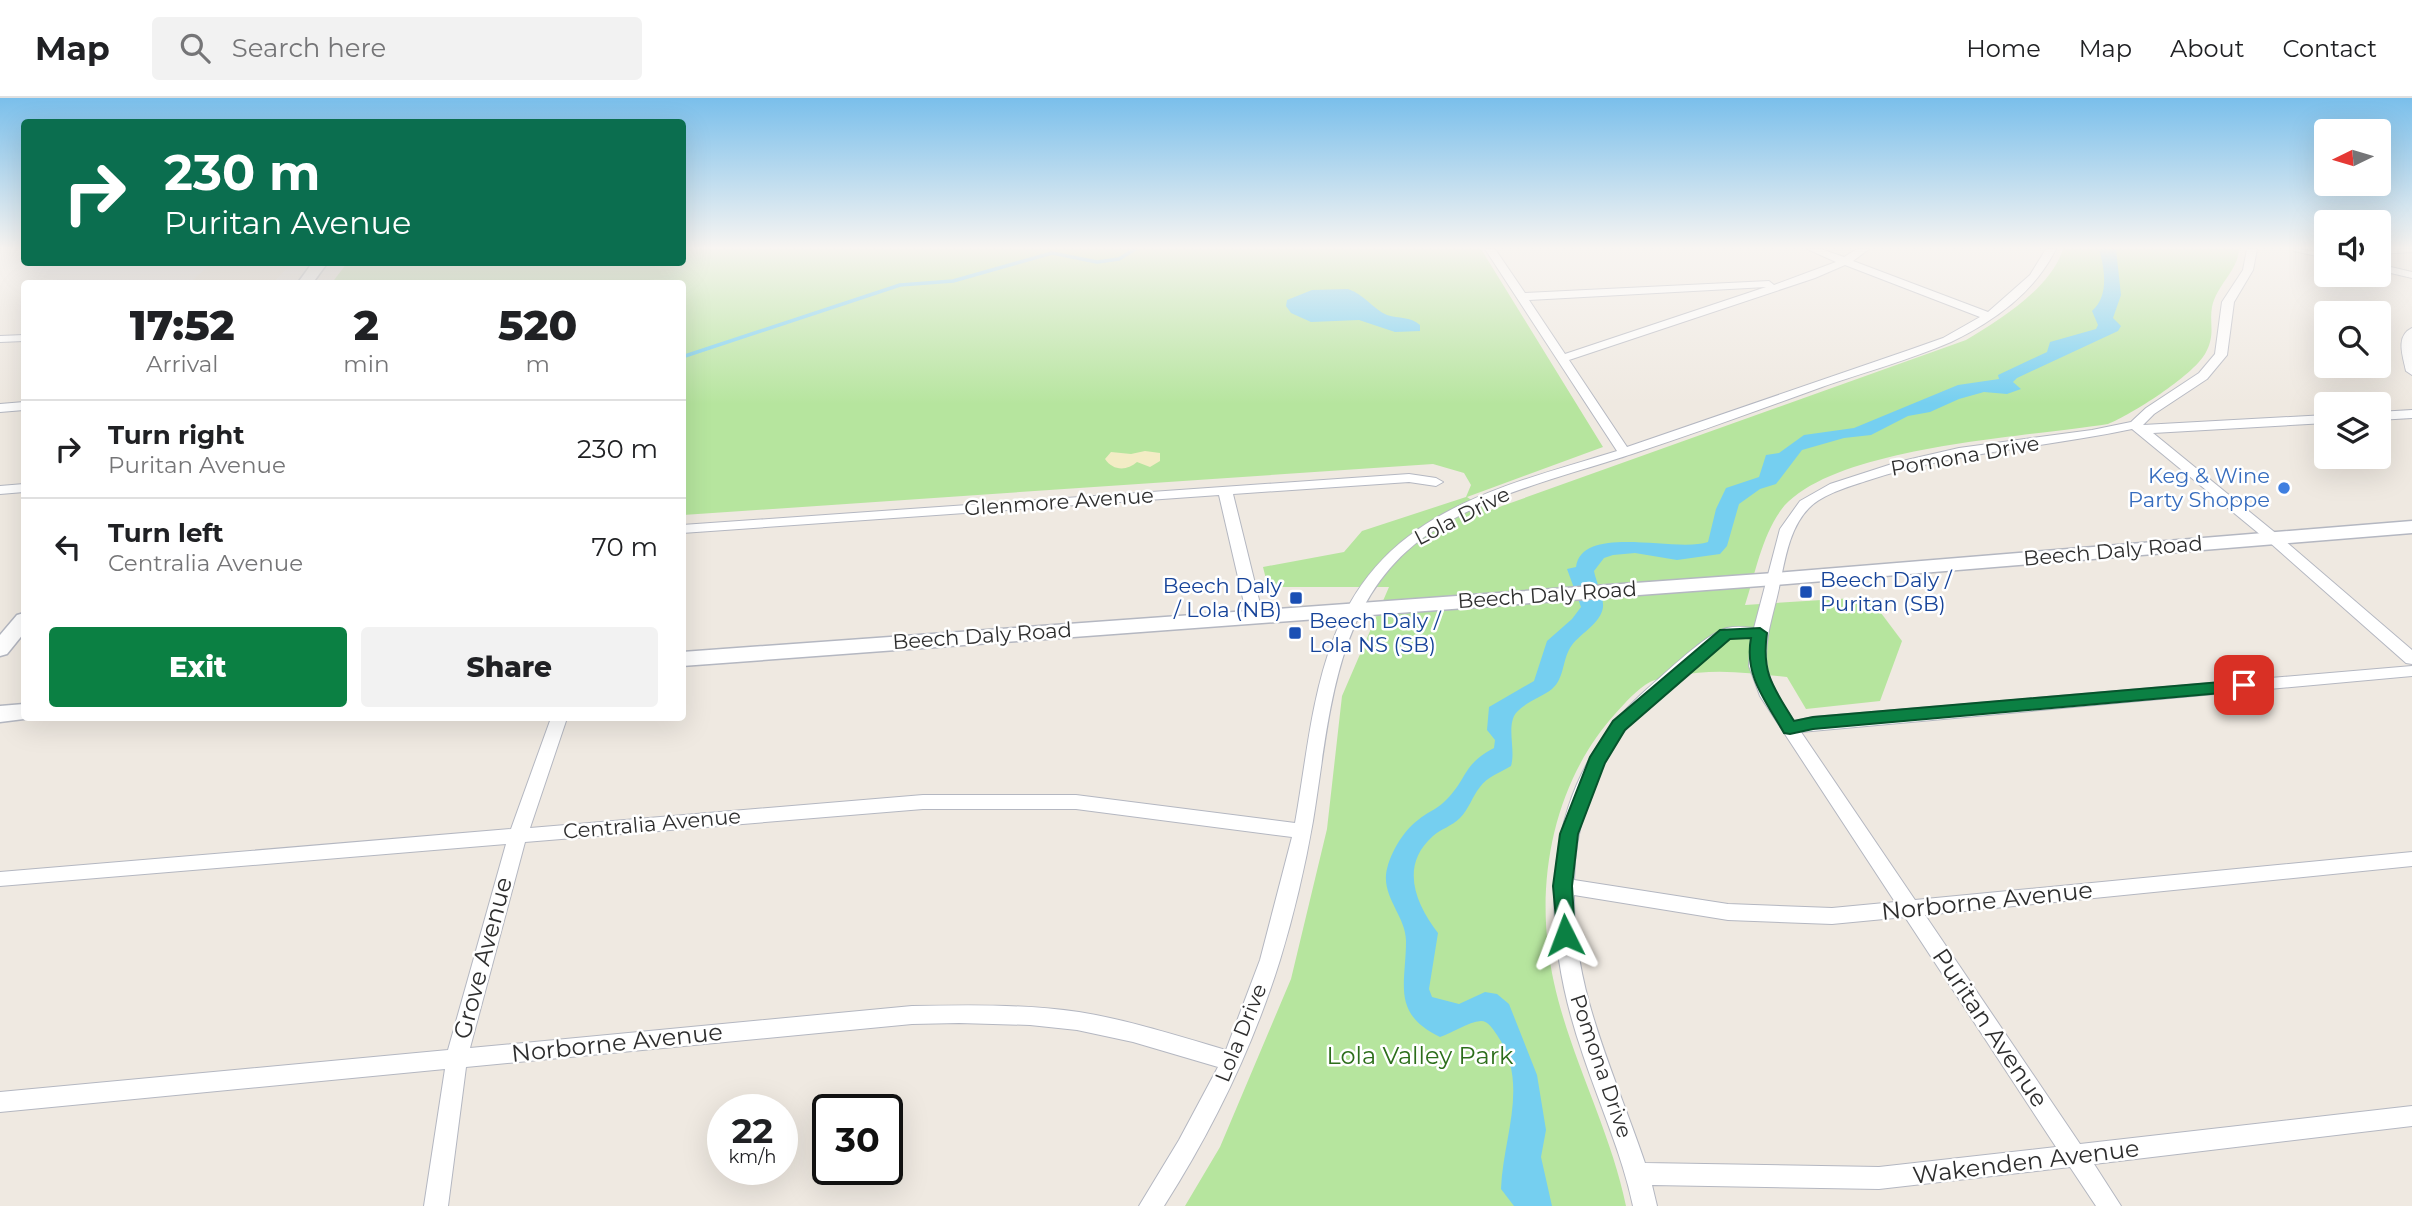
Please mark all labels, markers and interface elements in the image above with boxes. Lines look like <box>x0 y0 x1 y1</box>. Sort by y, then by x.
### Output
search box <box>152 17 642 80</box>
text: Map <box>35 28 110 68</box>
icon: search <box>176 29 214 67</box>
text: Search here <box>232 32 386 64</box>
text: Home <box>1966 34 2041 63</box>
text: Map <box>2079 34 2132 63</box>
text: About <box>2170 34 2244 63</box>
text: Contact <box>2282 34 2377 63</box>
north arrow <box>2314 119 2390 196</box>
map controls <box>2314 119 2391 469</box>
text: 230 m <box>164 143 320 202</box>
icon: right <box>49 147 140 238</box>
text: Puritan Avenue <box>164 203 411 242</box>
button: sound <box>2314 210 2391 287</box>
text: 17:52 <box>130 299 235 351</box>
text: 2 <box>354 299 379 351</box>
text: 520 <box>498 299 577 351</box>
button: search <box>2314 301 2391 378</box>
text: Arrival <box>146 350 218 378</box>
text: min <box>343 350 389 378</box>
text: m <box>526 350 550 378</box>
button: layers <box>2314 392 2391 469</box>
text: Turn right <box>108 419 244 451</box>
icon: right <box>49 430 87 468</box>
street label: Pomona Drive <box>1889 430 2041 481</box>
text: 230 m <box>577 433 658 465</box>
text: Puritan Avenue <box>108 451 286 479</box>
place label: Keg & Wine Party Shoppe <box>2128 463 2270 512</box>
marker: Keg & Wine Party Shoppe <box>2276 480 2292 496</box>
street label: Lola Drive <box>1410 481 1514 550</box>
street label: Glenmore Avenue <box>963 482 1155 521</box>
text: Turn left <box>108 517 224 549</box>
icon: left <box>49 528 87 566</box>
street label: Beech Daly Road <box>2022 530 2204 571</box>
text: 70 m <box>592 531 658 563</box>
text: Centralia Avenue <box>108 549 303 577</box>
place label: Beech Daly / Puritan (SB) <box>1820 567 1953 616</box>
place label: Beech Daly / Lola (NB) <box>1163 573 1283 622</box>
street label: Beech Daly Road <box>1456 576 1637 613</box>
marker: Beech Daly / Puritan (SB) <box>1798 584 1814 600</box>
marker: Beech Daly / Lola (NB) <box>1288 590 1304 606</box>
place label: Beech Daly / Lola NS (SB) <box>1309 608 1442 657</box>
street label: Beech Daly Road <box>891 617 1072 654</box>
marker: Beech Daly / Lola NS (SB) <box>1287 625 1303 641</box>
button: Exit <box>49 627 347 707</box>
button: Share <box>361 627 658 707</box>
pin <box>2214 655 2274 715</box>
icon: arrive <box>2225 666 2263 704</box>
street label: Centralia Avenue <box>562 803 742 844</box>
street label: Grove Avenue <box>447 874 518 1042</box>
street label: Norborne Avenue <box>1880 875 2094 926</box>
position arrow <box>1528 898 1602 972</box>
street label: Puritan Avenue <box>1927 943 2054 1113</box>
street label: Lola Drive <box>1209 980 1272 1086</box>
street label: Pomona Drive <box>1565 991 1638 1141</box>
street label: Norborne Avenue <box>510 1017 724 1068</box>
park label: Lola Valley Park <box>1327 1041 1514 1070</box>
speed limit sign: 30 <box>812 1094 903 1185</box>
text: 22 <box>732 1109 773 1152</box>
street label: Wakenden Avenue <box>1911 1133 2141 1190</box>
text: km/h <box>728 1146 777 1168</box>

